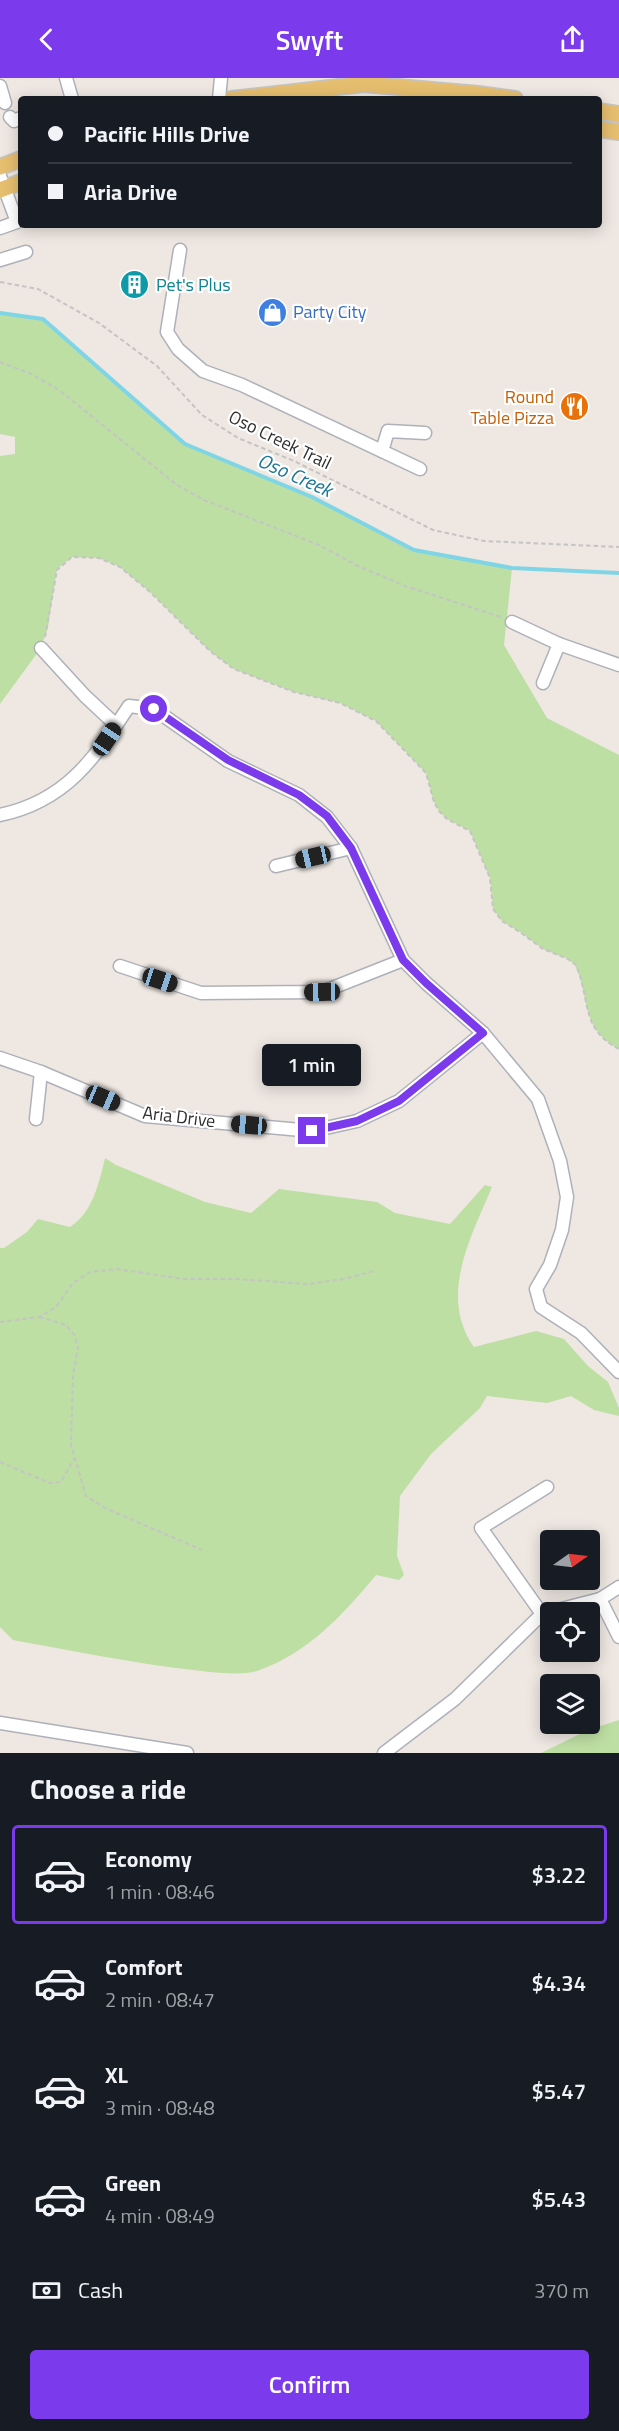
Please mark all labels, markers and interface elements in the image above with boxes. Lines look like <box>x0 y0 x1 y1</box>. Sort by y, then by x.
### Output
text: Swyft <box>276 19 343 60</box>
icon: back <box>30 23 63 56</box>
icon: share <box>556 23 589 56</box>
text: Pacific Hills Drive <box>84 117 249 151</box>
text: Aria Drive <box>84 175 177 209</box>
building icon: Pet's Plus <box>119 269 151 301</box>
place label: Pet's Plus <box>156 271 231 298</box>
shop icon: Party City <box>256 296 288 328</box>
place label: Party City <box>293 298 367 325</box>
place label: Round Table Pizza <box>470 383 554 431</box>
restaurant icon: Round Table Pizza <box>559 391 591 423</box>
street label: Oso Creek Trail <box>225 406 335 474</box>
water label: Oso Creek <box>254 448 336 502</box>
route start <box>140 695 167 722</box>
car <box>89 719 125 759</box>
car <box>293 844 333 870</box>
car <box>140 966 180 994</box>
car <box>304 983 340 1001</box>
callout: 1 min <box>262 1044 362 1086</box>
text: 1 min <box>287 1049 336 1080</box>
car <box>83 1083 123 1113</box>
street label: Aria Drive <box>141 1099 217 1134</box>
car <box>230 1114 268 1136</box>
route end <box>298 1117 325 1144</box>
north arrow <box>540 1530 600 1590</box>
map controls <box>540 1530 600 1734</box>
button: locate <box>540 1602 600 1662</box>
button: layers <box>540 1674 600 1734</box>
text: Choose a ride <box>30 1768 186 1809</box>
text: Economy <box>105 1842 192 1876</box>
icon: car <box>33 1848 87 1902</box>
text: $3.22 <box>531 1858 586 1892</box>
text: 1 min · 08:46 <box>105 1876 215 1907</box>
text: Comfort <box>105 1950 183 1984</box>
icon: car <box>33 1956 87 2010</box>
text: $4.34 <box>531 1966 586 2000</box>
text: 2 min · 08:47 <box>105 1984 215 2015</box>
text: XL <box>105 2058 128 2092</box>
icon: car <box>33 2064 87 2118</box>
text: $5.47 <box>531 2074 586 2108</box>
text: 3 min · 08:48 <box>105 2092 215 2123</box>
text: Green <box>105 2166 161 2200</box>
icon: car <box>33 2172 87 2226</box>
text: $5.43 <box>531 2182 586 2216</box>
text: 4 min · 08:49 <box>105 2200 215 2231</box>
text: Cash <box>78 2273 123 2307</box>
icon: cash <box>30 2274 63 2307</box>
text: 370 m <box>534 2275 589 2306</box>
button: Confirm <box>30 2350 589 2419</box>

